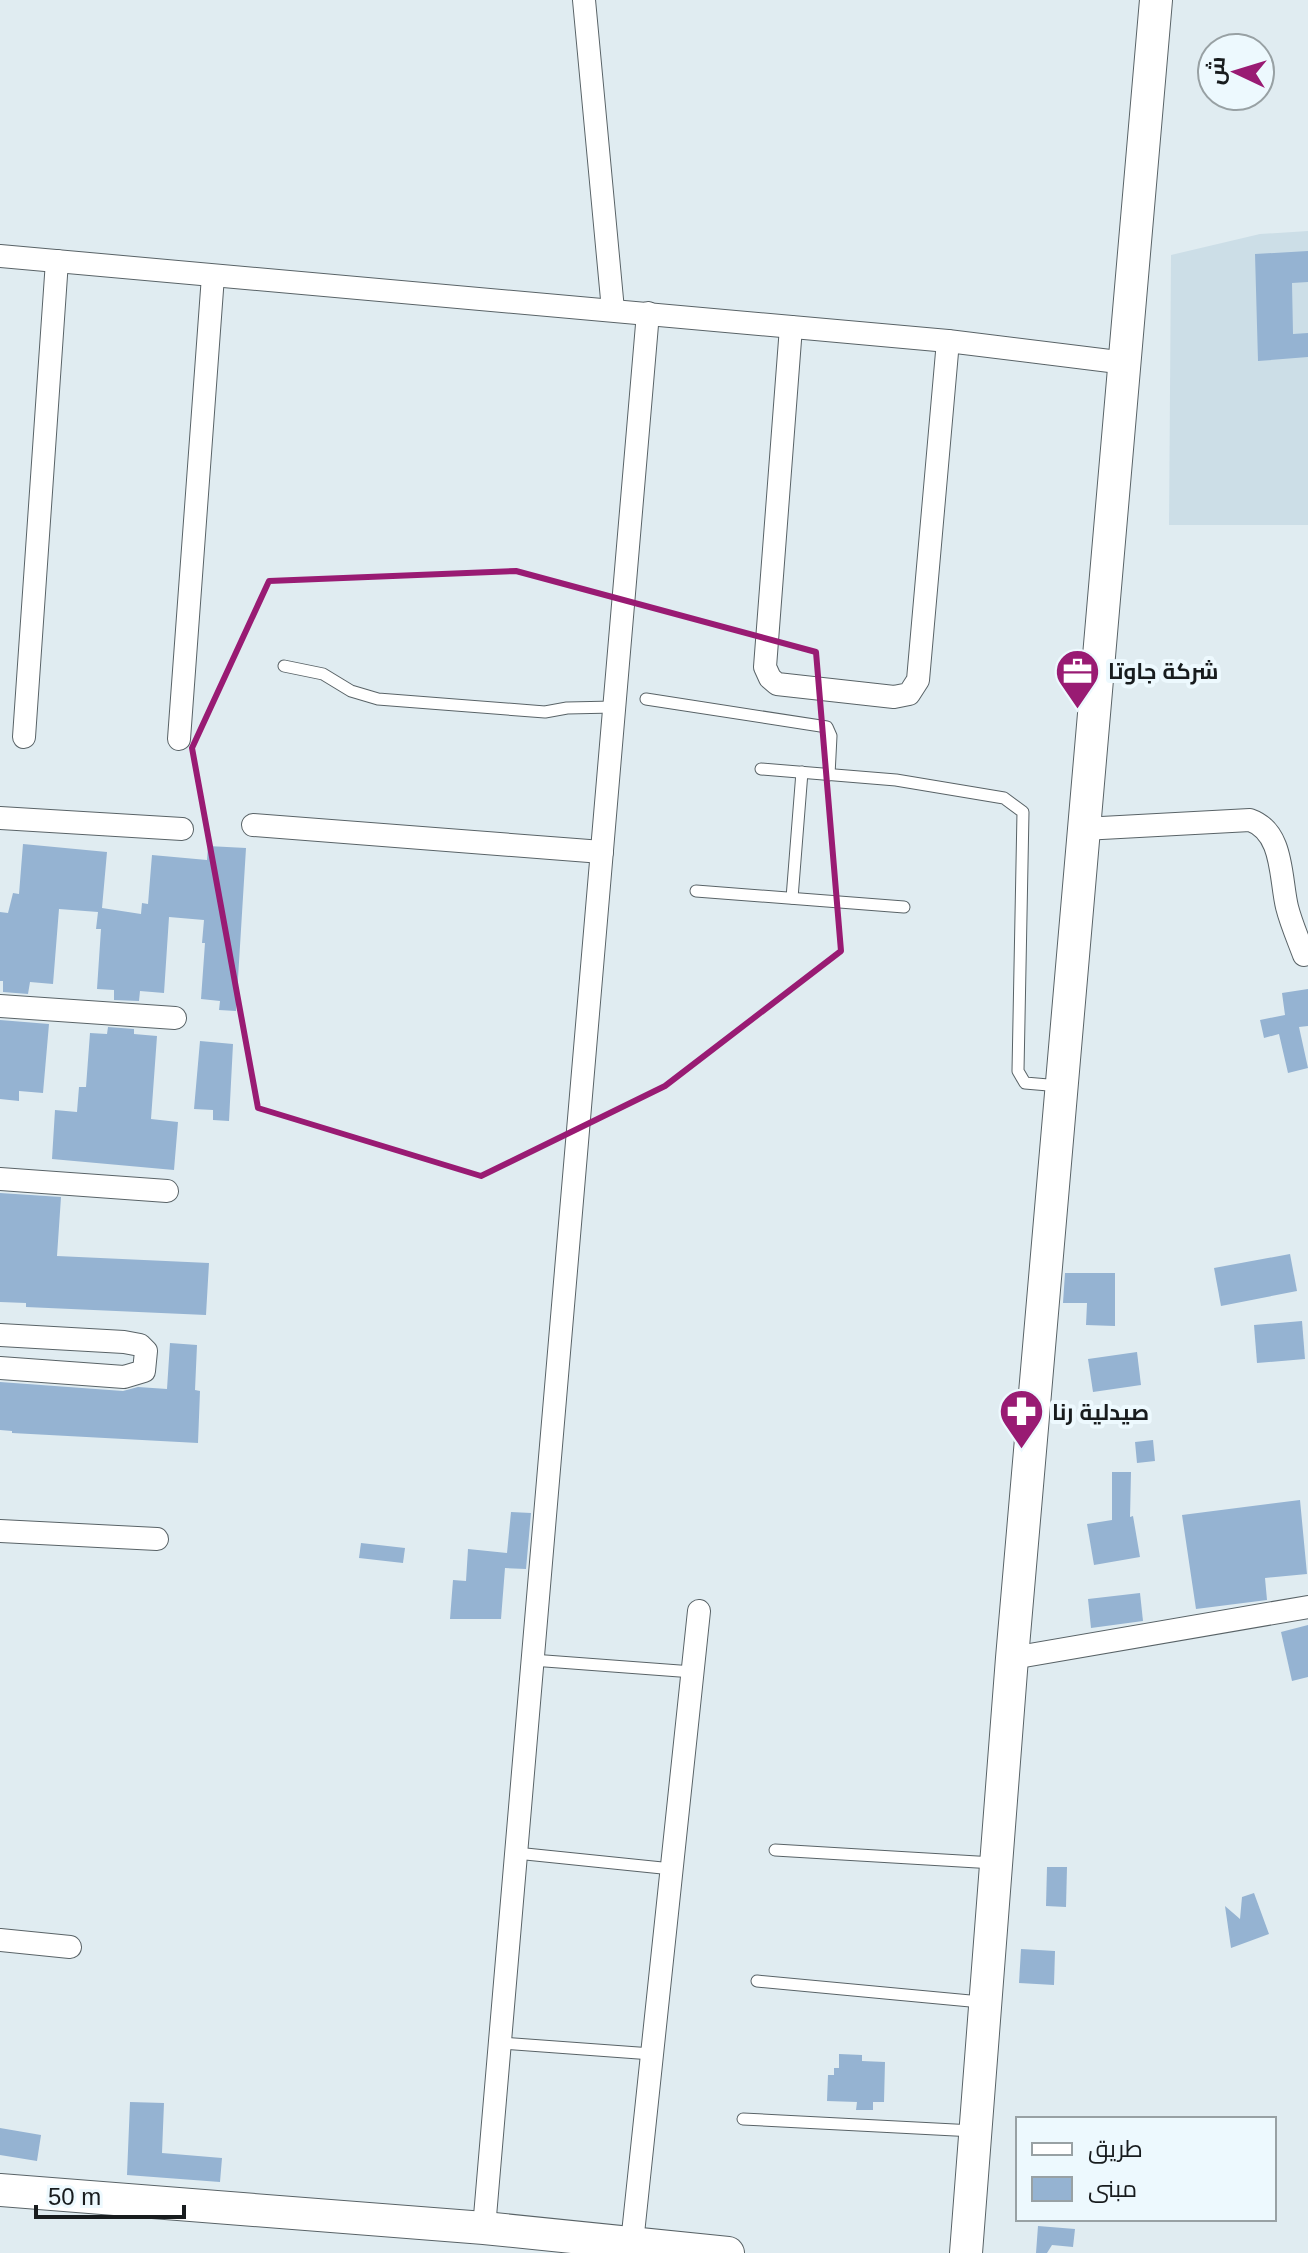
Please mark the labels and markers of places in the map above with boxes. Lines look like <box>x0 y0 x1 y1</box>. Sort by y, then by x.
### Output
office icon: شركة جاوتا <box>1053 647 1101 710</box>
place label: شركة جاوتا <box>1108 659 1218 685</box>
pharmacy icon: صيدلية رنا <box>997 1388 1045 1451</box>
place label: صيدلية رنا <box>1052 1400 1149 1425</box>

